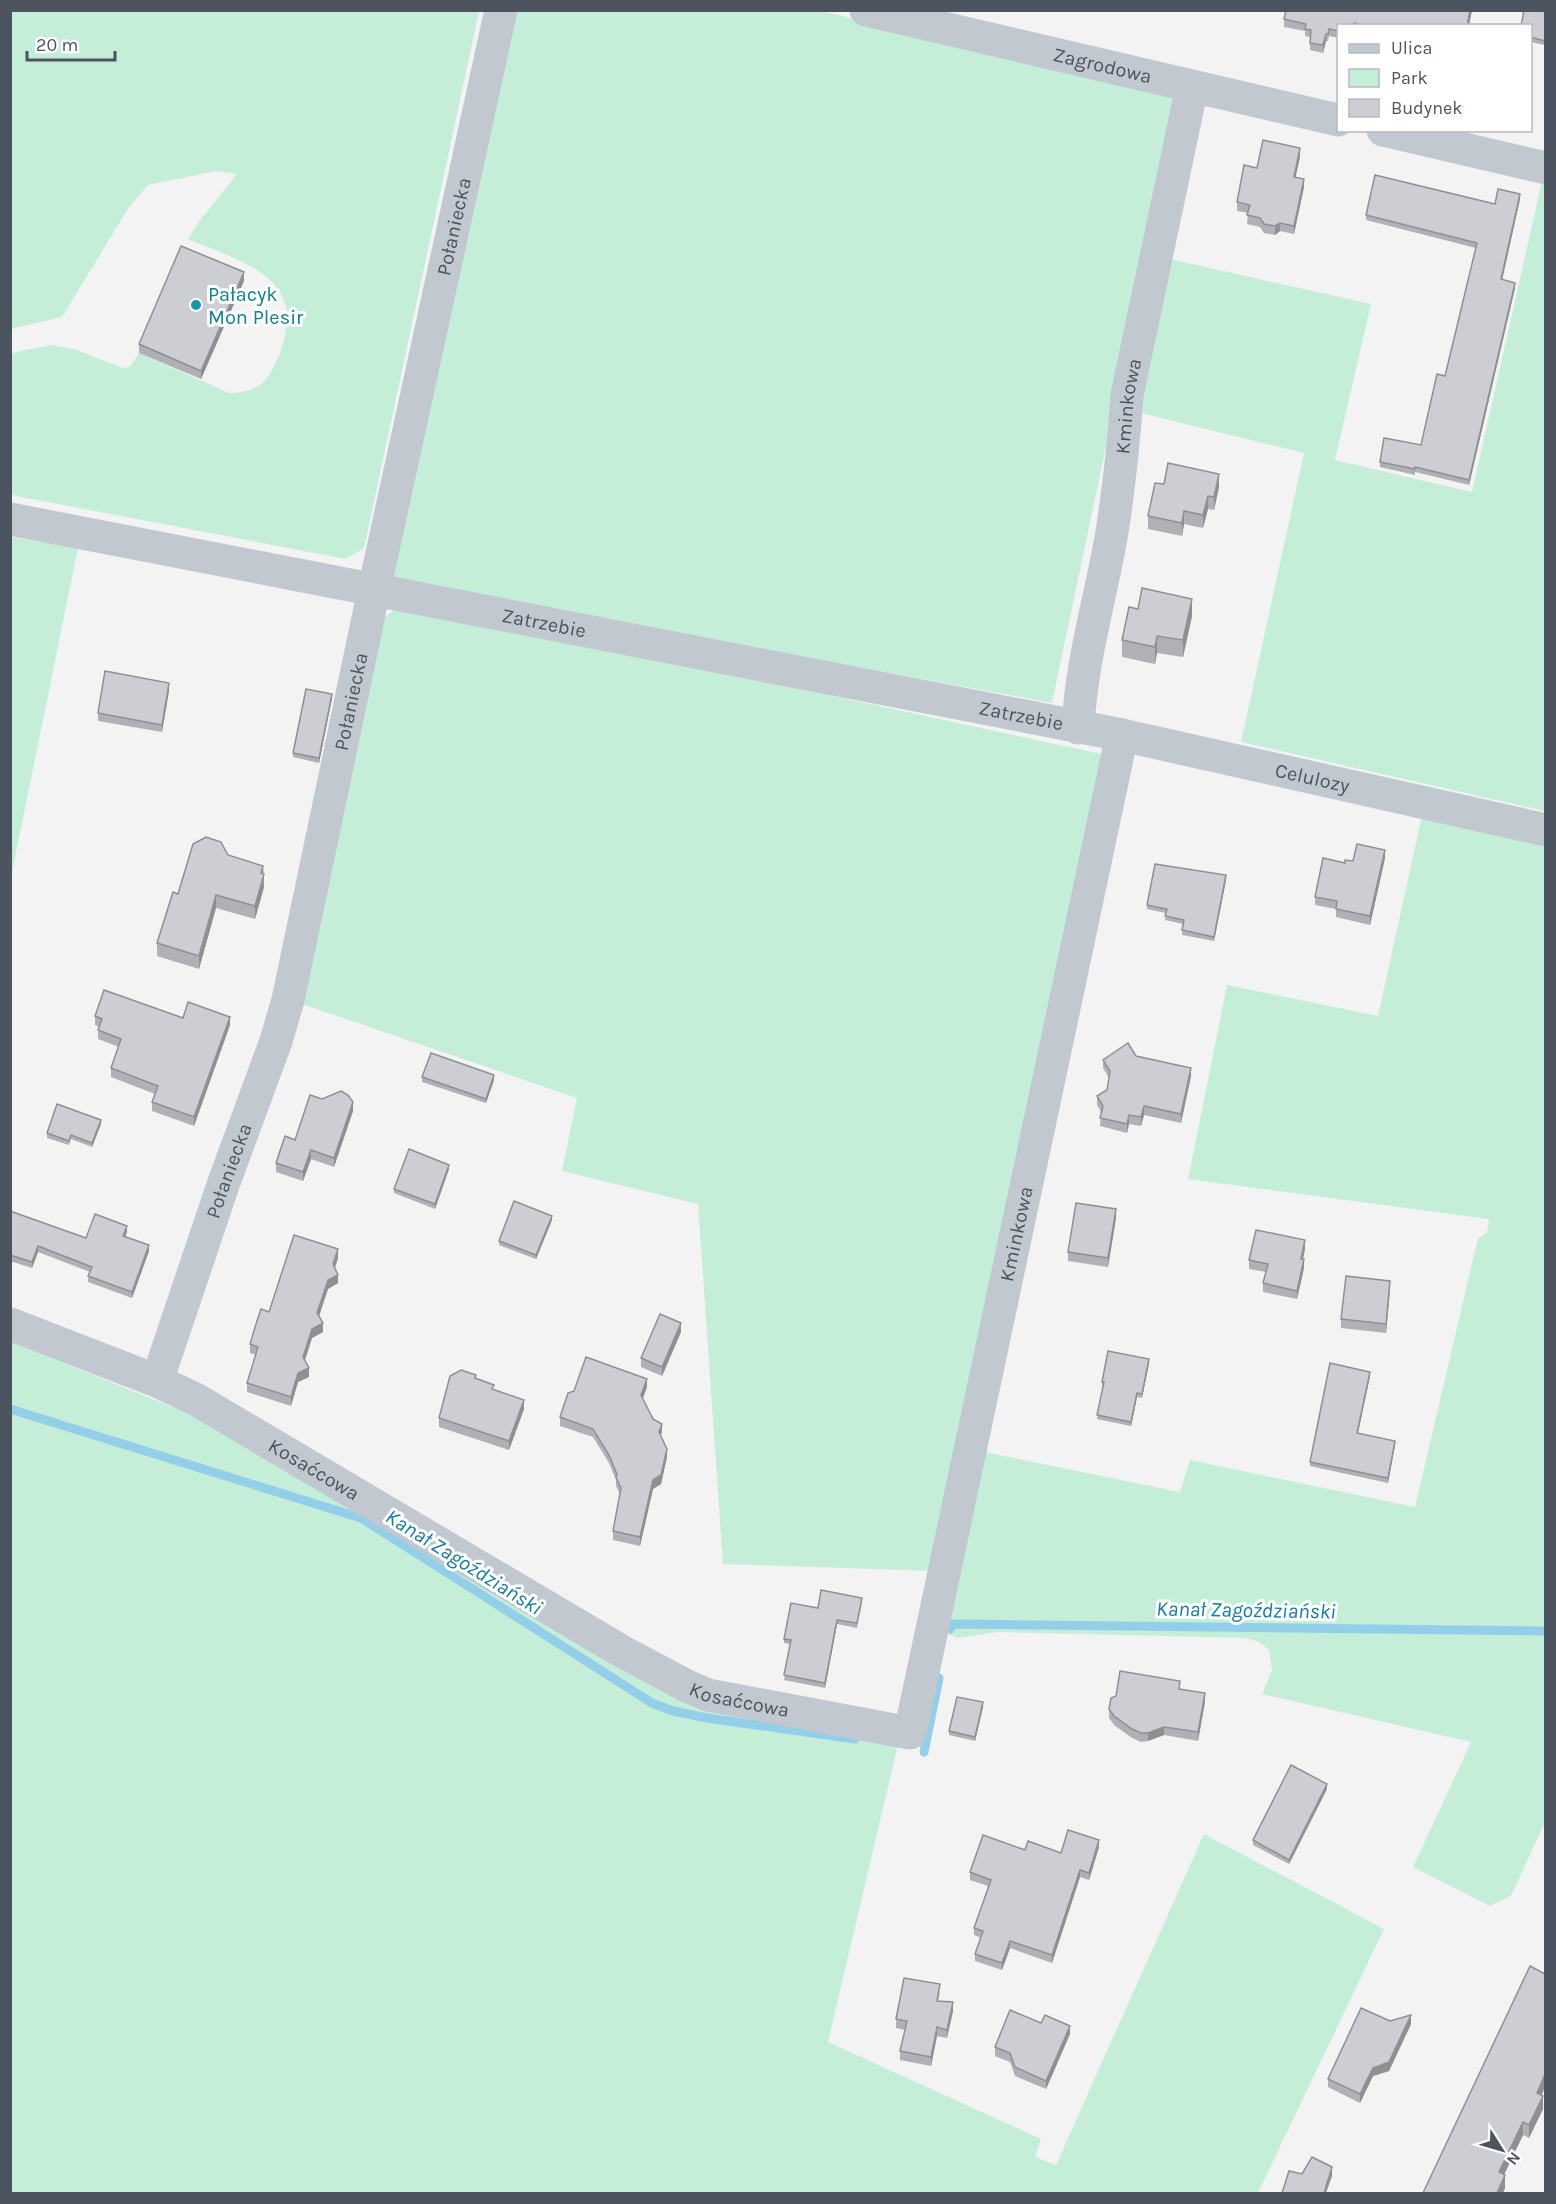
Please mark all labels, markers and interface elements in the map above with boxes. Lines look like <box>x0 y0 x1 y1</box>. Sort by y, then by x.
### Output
scale bar <box>27 24 116 62</box>
legend <box>1337 24 1532 132</box>
text: 20 m <box>36 34 78 56</box>
text: Ulica <box>1391 37 1432 59</box>
street label: Zagrodowa <box>1051 43 1154 88</box>
text: Park <box>1391 67 1428 89</box>
text: Budynek <box>1391 97 1462 119</box>
street label: Połaniecka <box>432 176 476 278</box>
place label: Pałacyk Mon Plesir <box>208 283 304 329</box>
marker: Pałacyk Mon Plesir <box>189 298 203 312</box>
street label: Kminkowa <box>1111 356 1146 455</box>
street label: Zatrzebie <box>500 604 588 643</box>
street label: Połaniecka <box>330 650 373 753</box>
street label: Zatrzebie <box>977 696 1065 735</box>
street label: Celulozy <box>1273 759 1352 798</box>
street label: Połaniecka <box>202 1120 257 1222</box>
street label: Kminkowa <box>995 1184 1038 1284</box>
street label: Kosaćcowa <box>264 1434 363 1505</box>
water label: Kanał Zagoździański <box>381 1504 547 1620</box>
water label: Kanał Zagoździański <box>1156 1596 1336 1624</box>
street label: Kosaćcowa <box>686 1677 791 1722</box>
north arrow <box>1472 2120 1532 2180</box>
text: N <box>1503 2148 1525 2169</box>

